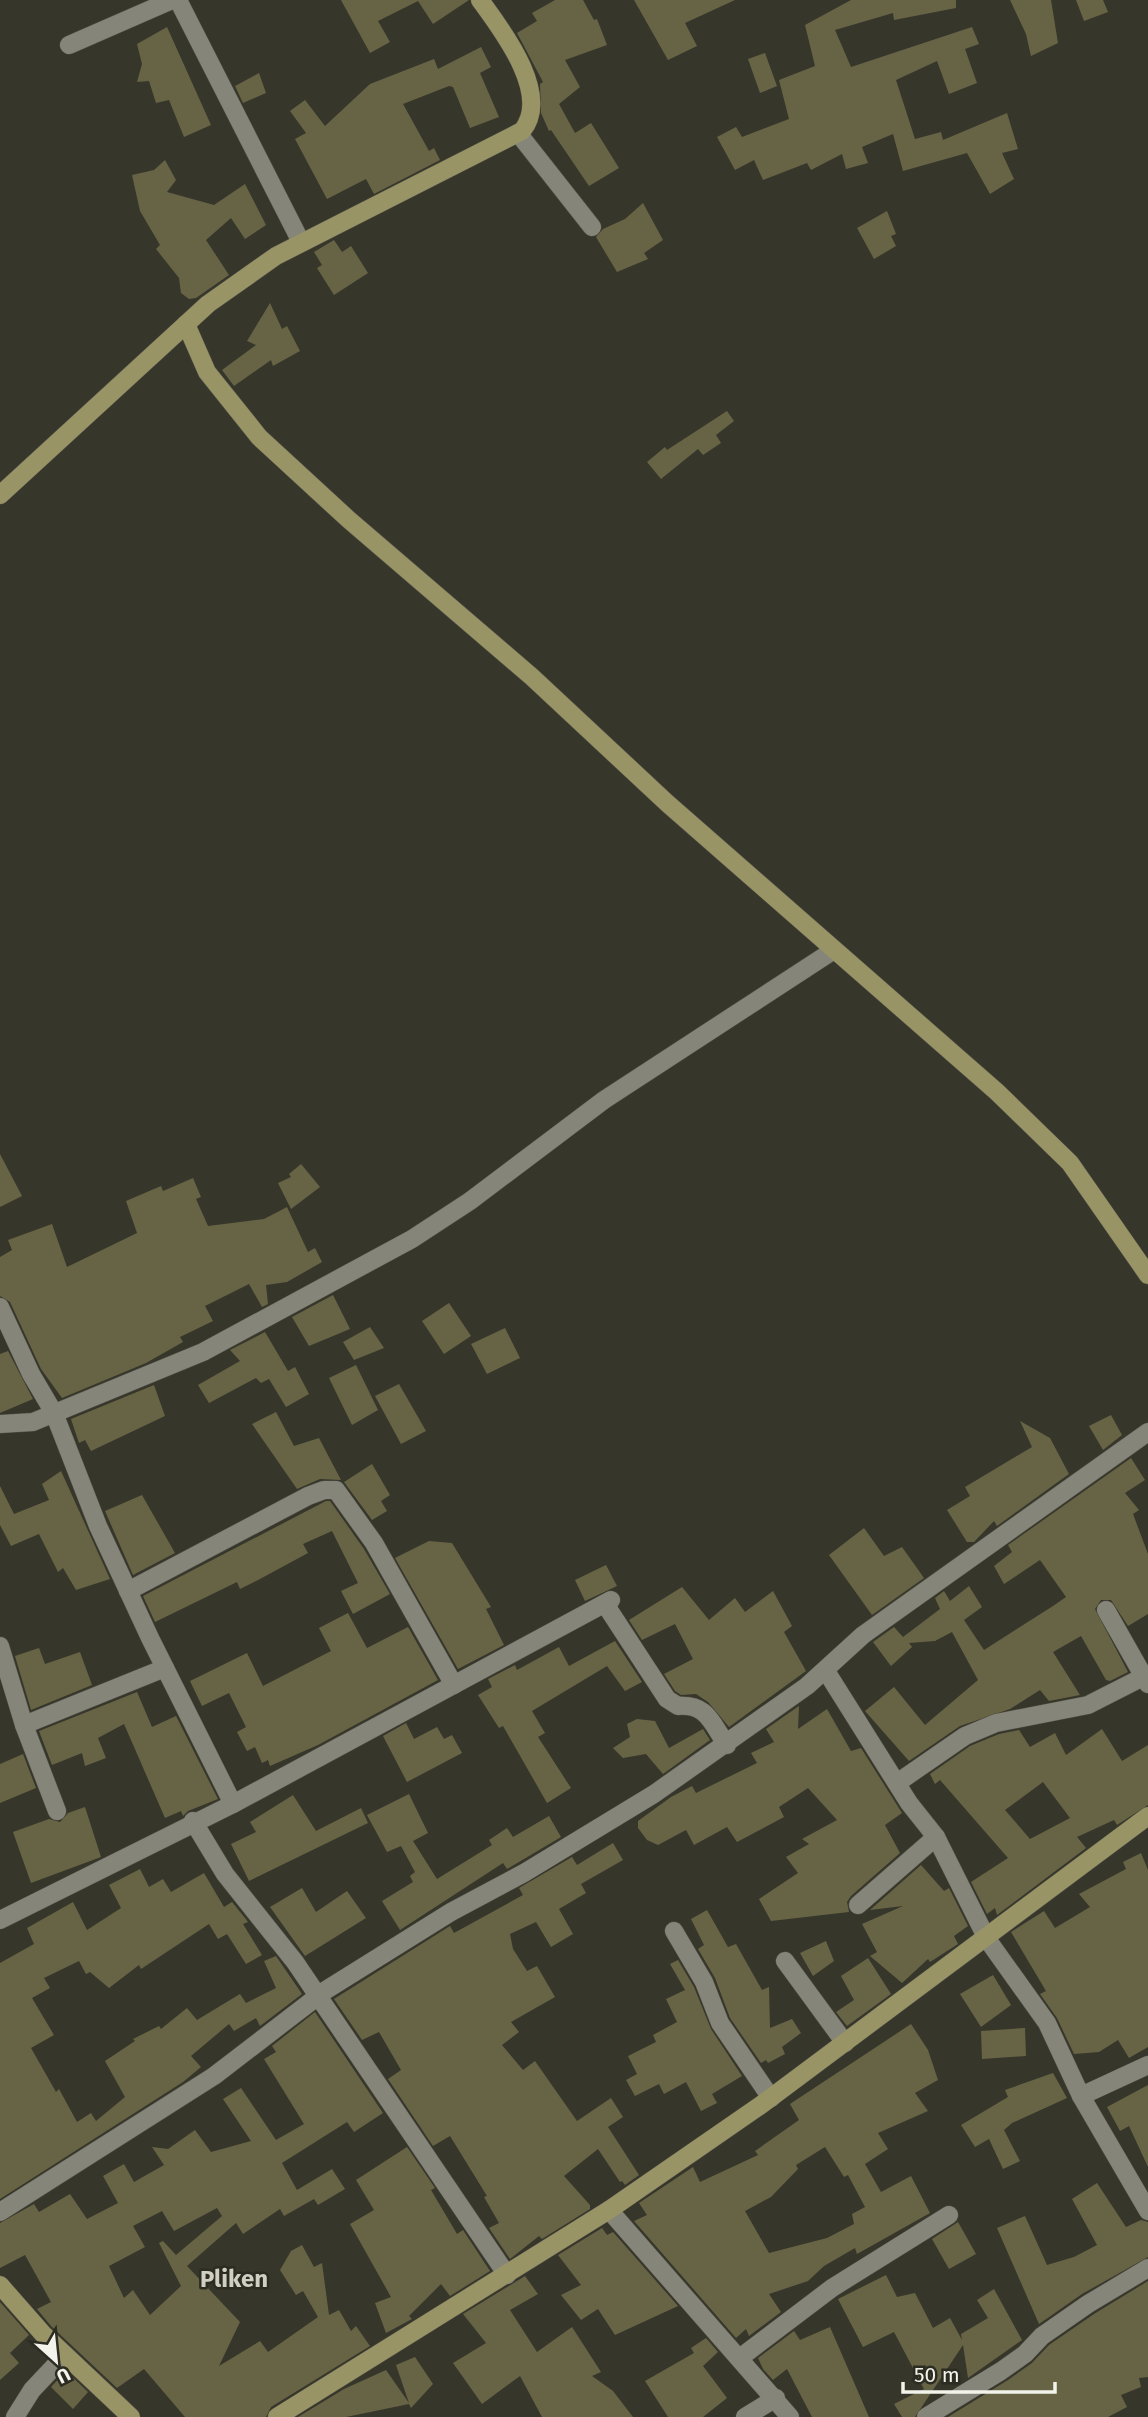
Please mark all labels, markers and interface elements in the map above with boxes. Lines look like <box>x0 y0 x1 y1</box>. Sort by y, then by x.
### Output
district label: Pliken <box>200 2265 268 2293</box>
north arrow <box>21 2326 91 2396</box>
scale bar <box>903 2350 1055 2394</box>
text: 50 m <box>914 2362 960 2388</box>
text: U <box>53 2363 74 2389</box>

